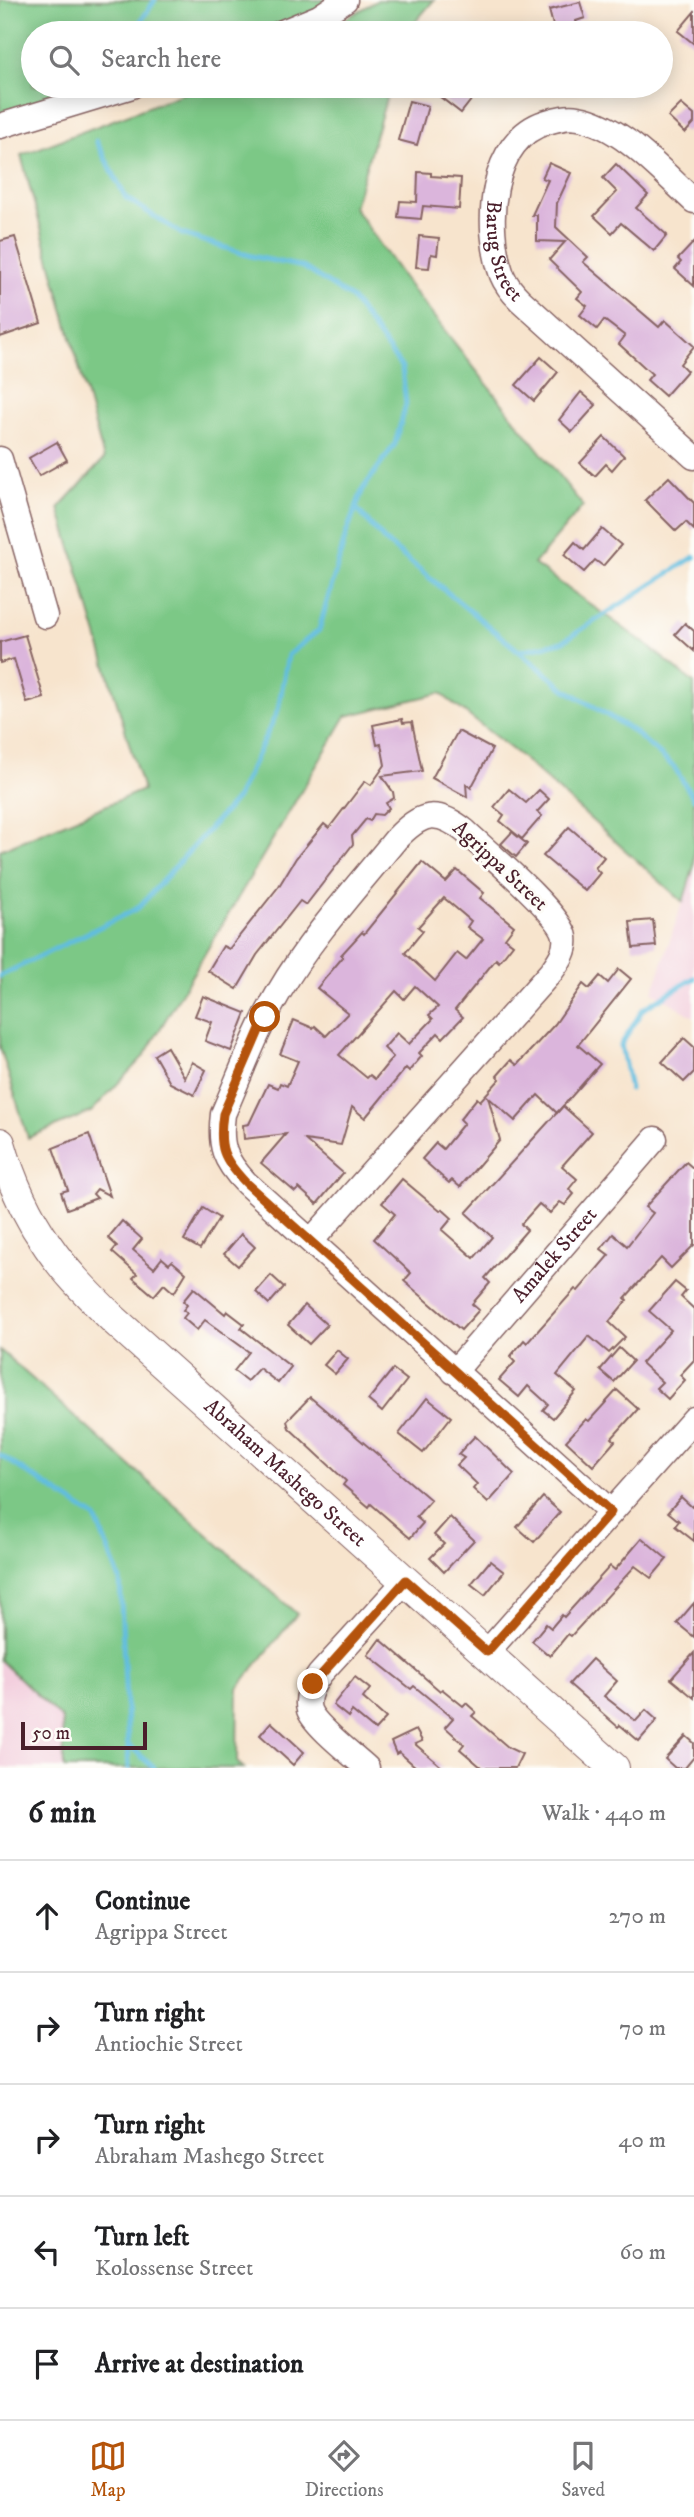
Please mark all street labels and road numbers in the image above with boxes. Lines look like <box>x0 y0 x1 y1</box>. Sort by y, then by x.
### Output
street label: Barug Street <box>480 199 528 308</box>
street label: Agrippa Street <box>447 815 553 917</box>
street label: Amalek Street <box>506 1202 603 1308</box>
street label: Abraham Mashego Street <box>198 1394 372 1553</box>

